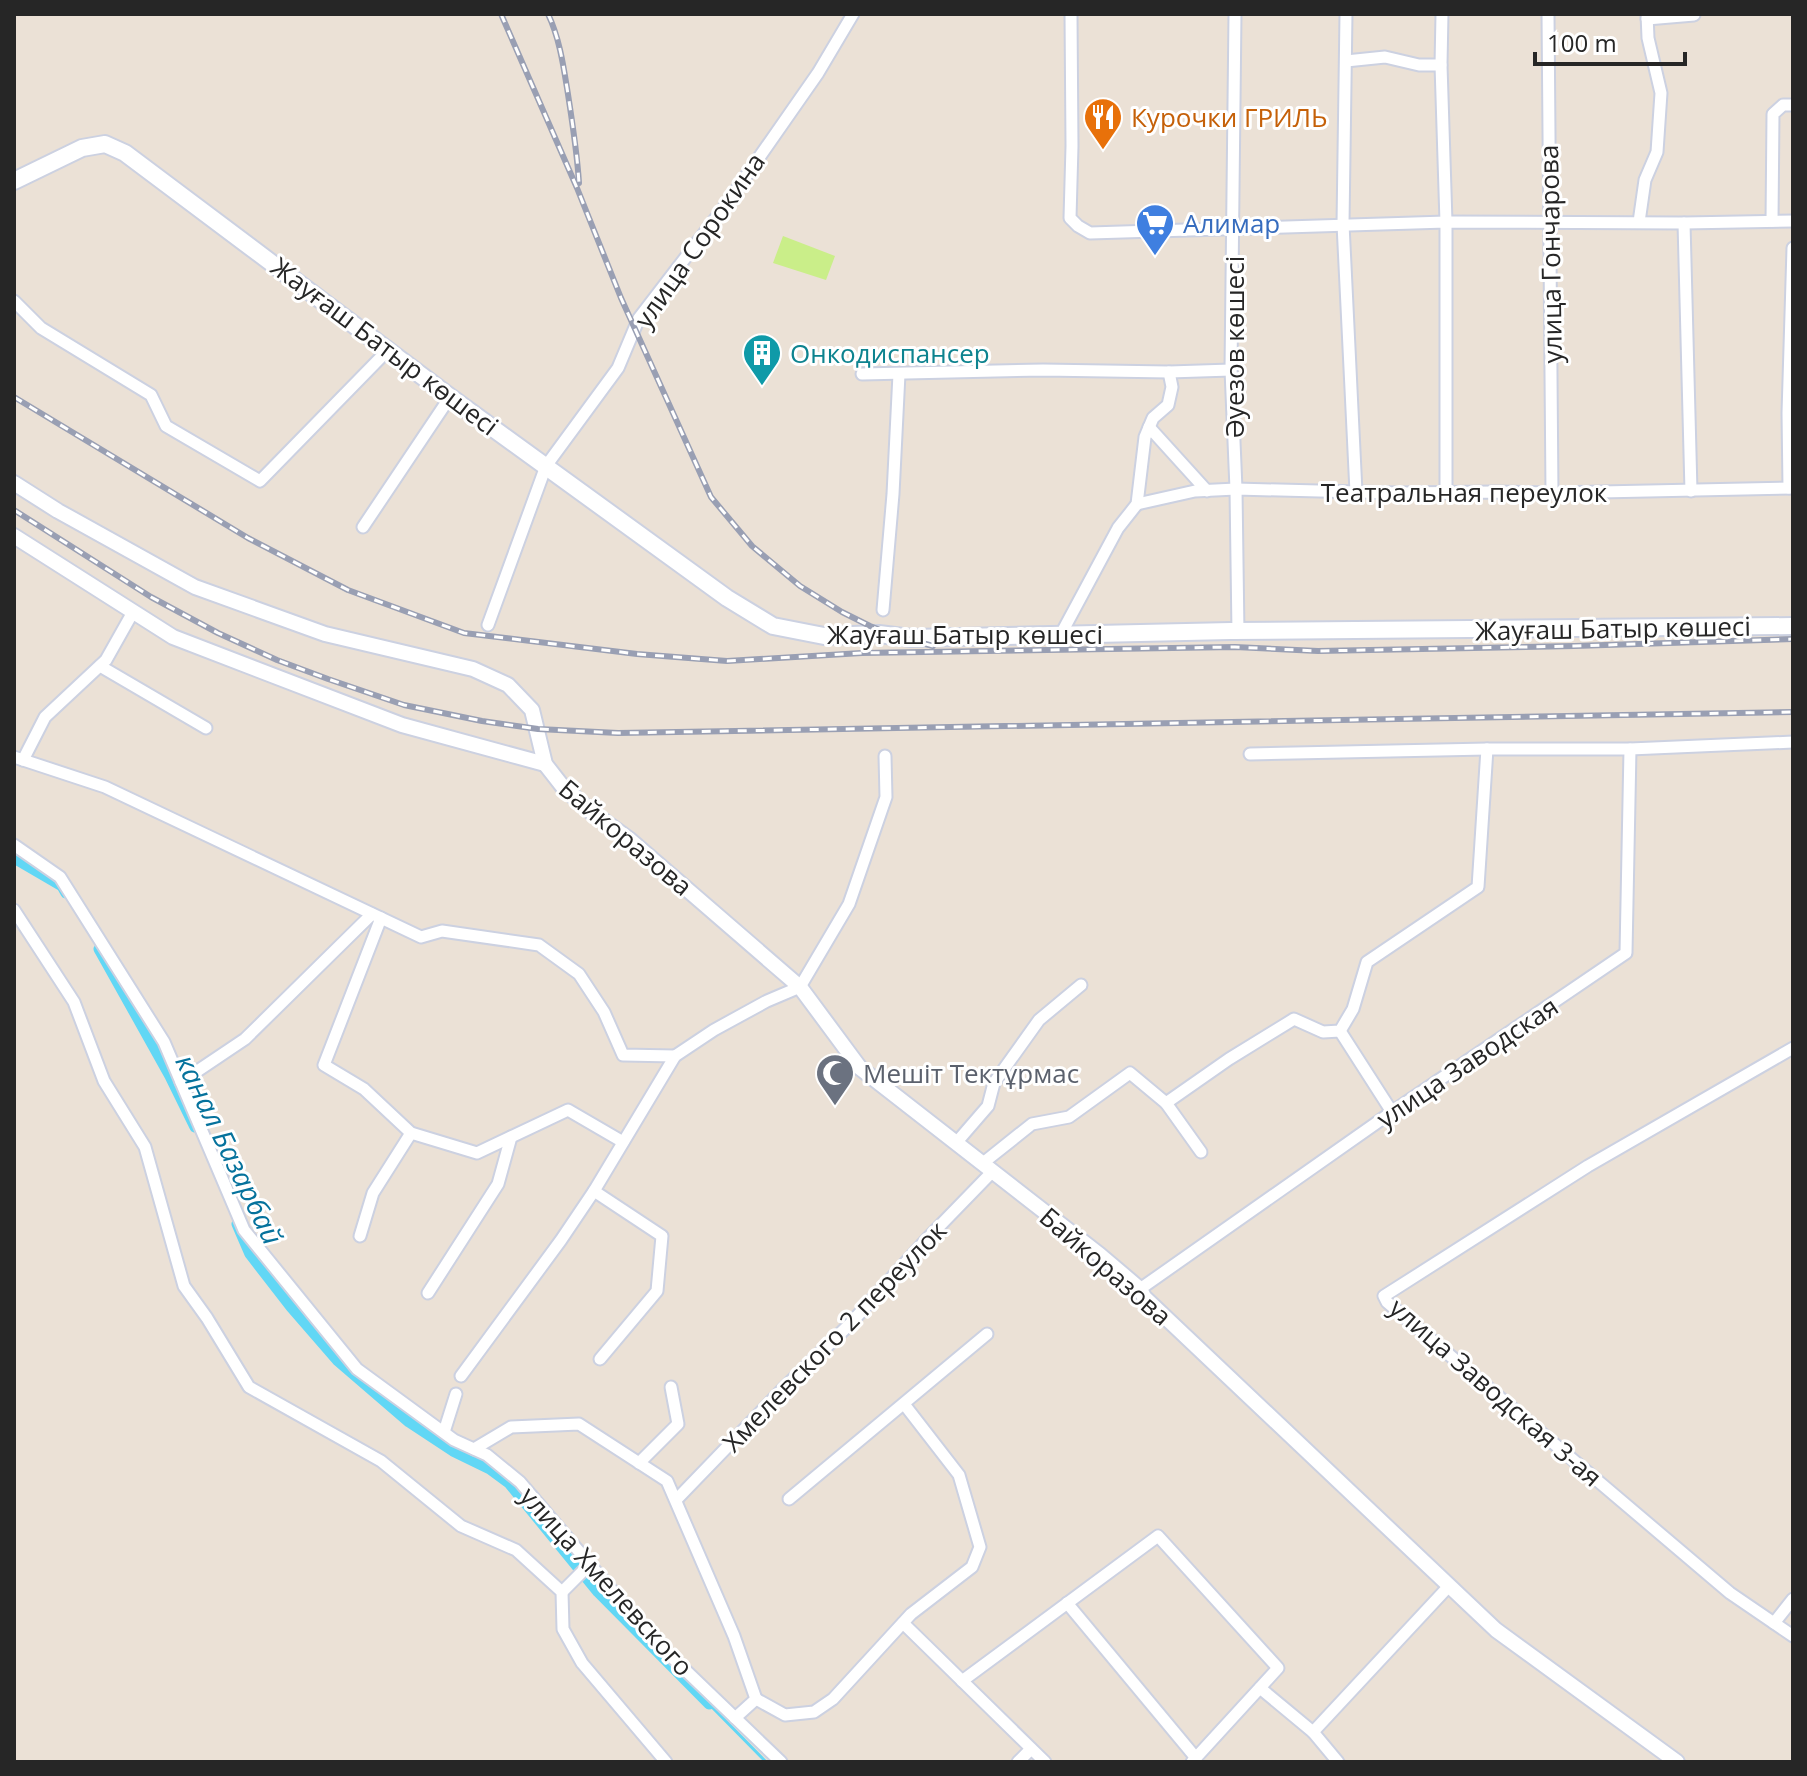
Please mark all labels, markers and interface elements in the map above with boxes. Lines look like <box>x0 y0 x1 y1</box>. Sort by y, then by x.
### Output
scale bar <box>1535 16 1685 66</box>
text: 100 m <box>1547 26 1617 59</box>
restaurant icon: Курочки ГРИЛЬ <box>1082 96 1124 151</box>
place label: Курочки ГРИЛЬ <box>1131 99 1328 135</box>
street label: улица Гончарова <box>1530 144 1570 364</box>
street label: улица Сорокина <box>625 145 773 335</box>
supermarket icon: Алимар <box>1134 202 1176 257</box>
place label: Алимар <box>1183 205 1280 241</box>
street label: Жауғаш Батыр көшесі <box>264 249 506 443</box>
street label: Әуезов көшесі <box>1216 256 1252 438</box>
building icon: Онкодиспансер <box>741 332 783 387</box>
place label: Онкодиспансер <box>790 335 990 371</box>
street label: Театральная переулок <box>1321 474 1608 510</box>
street label: Жауғаш Батыр көшесі <box>1475 608 1751 648</box>
street label: Жауғаш Батыр көшесі <box>827 616 1103 652</box>
street label: Байкоразова <box>552 771 700 903</box>
street label: улица Заводская <box>1369 988 1565 1136</box>
water label: канал Базарбай <box>167 1047 293 1251</box>
mosque icon: Мешіт Тектұрмас <box>814 1052 856 1107</box>
place label: Мешіт Тектұрмас <box>863 1055 1079 1091</box>
street label: Байкоразова <box>1032 1199 1180 1333</box>
street label: Хмелевского 2 переулок <box>714 1212 954 1459</box>
street label: улица Заводская 3-ая <box>1382 1290 1610 1494</box>
street label: улица Хмелевского <box>512 1479 702 1683</box>

